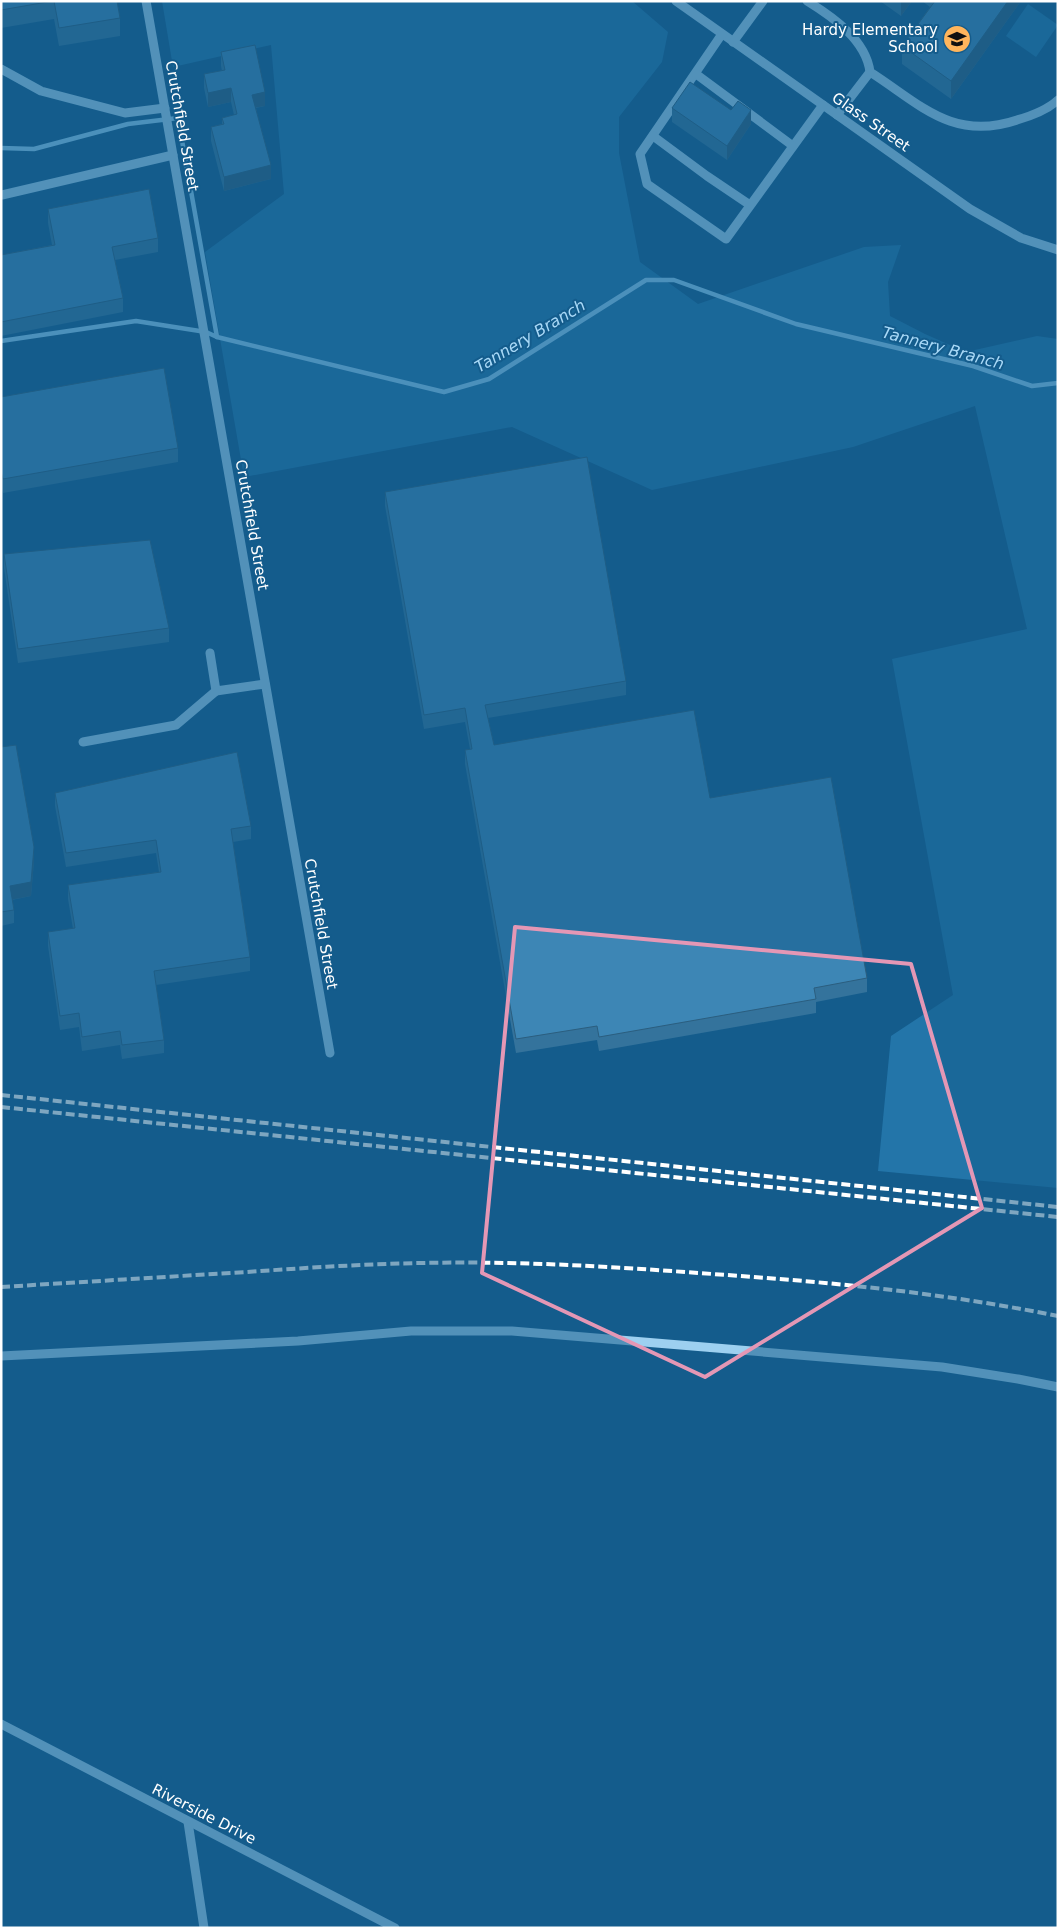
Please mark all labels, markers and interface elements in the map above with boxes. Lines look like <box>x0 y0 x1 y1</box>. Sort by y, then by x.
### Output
place label: Hardy Elementary School <box>802 21 938 56</box>
school or university icon: Hardy Elementary School <box>942 24 972 54</box>
street label: Crutchfield Street <box>162 59 202 193</box>
street label: Glass Street <box>829 89 914 156</box>
water label: Tannery Branch <box>471 296 589 376</box>
water label: Tannery Branch <box>880 323 1006 373</box>
street label: Crutchfield Street <box>232 458 272 592</box>
street label: Crutchfield Street <box>301 857 341 991</box>
street label: Riverside Drive <box>149 1780 259 1848</box>

